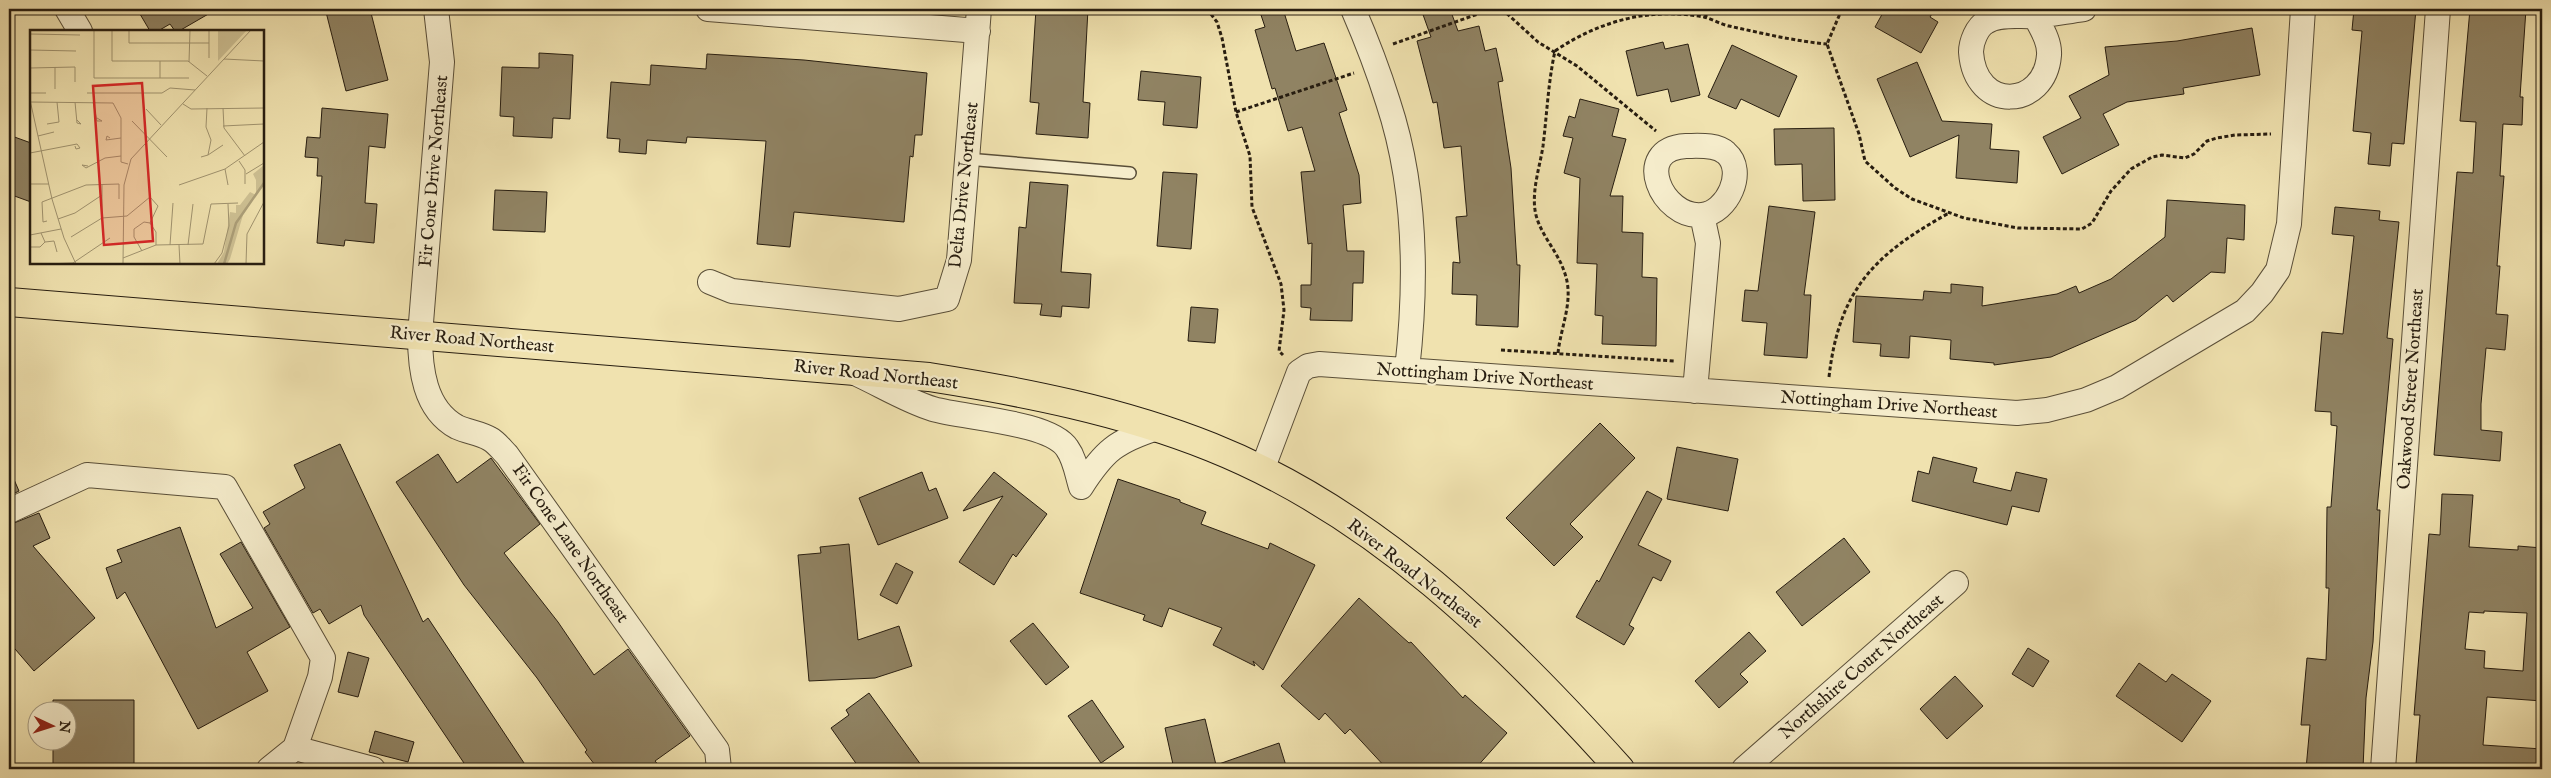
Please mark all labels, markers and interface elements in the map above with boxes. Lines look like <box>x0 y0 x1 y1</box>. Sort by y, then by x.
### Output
inset map <box>30 30 264 264</box>
street label: Fir Cone Drive Northeast <box>415 74 454 268</box>
street label: Delta Drive Northeast <box>944 101 985 269</box>
street label: Oakwood Street Northeast <box>2393 288 2430 490</box>
street label: River Road Northeast <box>389 322 555 359</box>
street label: River Road Northeast <box>792 355 959 396</box>
street label: Nottingham Drive Northeast <box>1375 358 1594 397</box>
street label: Nottingham Drive Northeast <box>1779 386 1998 425</box>
street label: Fir Cone Lane Northeast <box>506 460 633 628</box>
street label: River Road Northeast <box>1342 514 1486 634</box>
street label: Northshire Court Northeast <box>1775 589 1949 745</box>
north arrow <box>28 700 78 750</box>
text: N <box>55 719 73 734</box>

